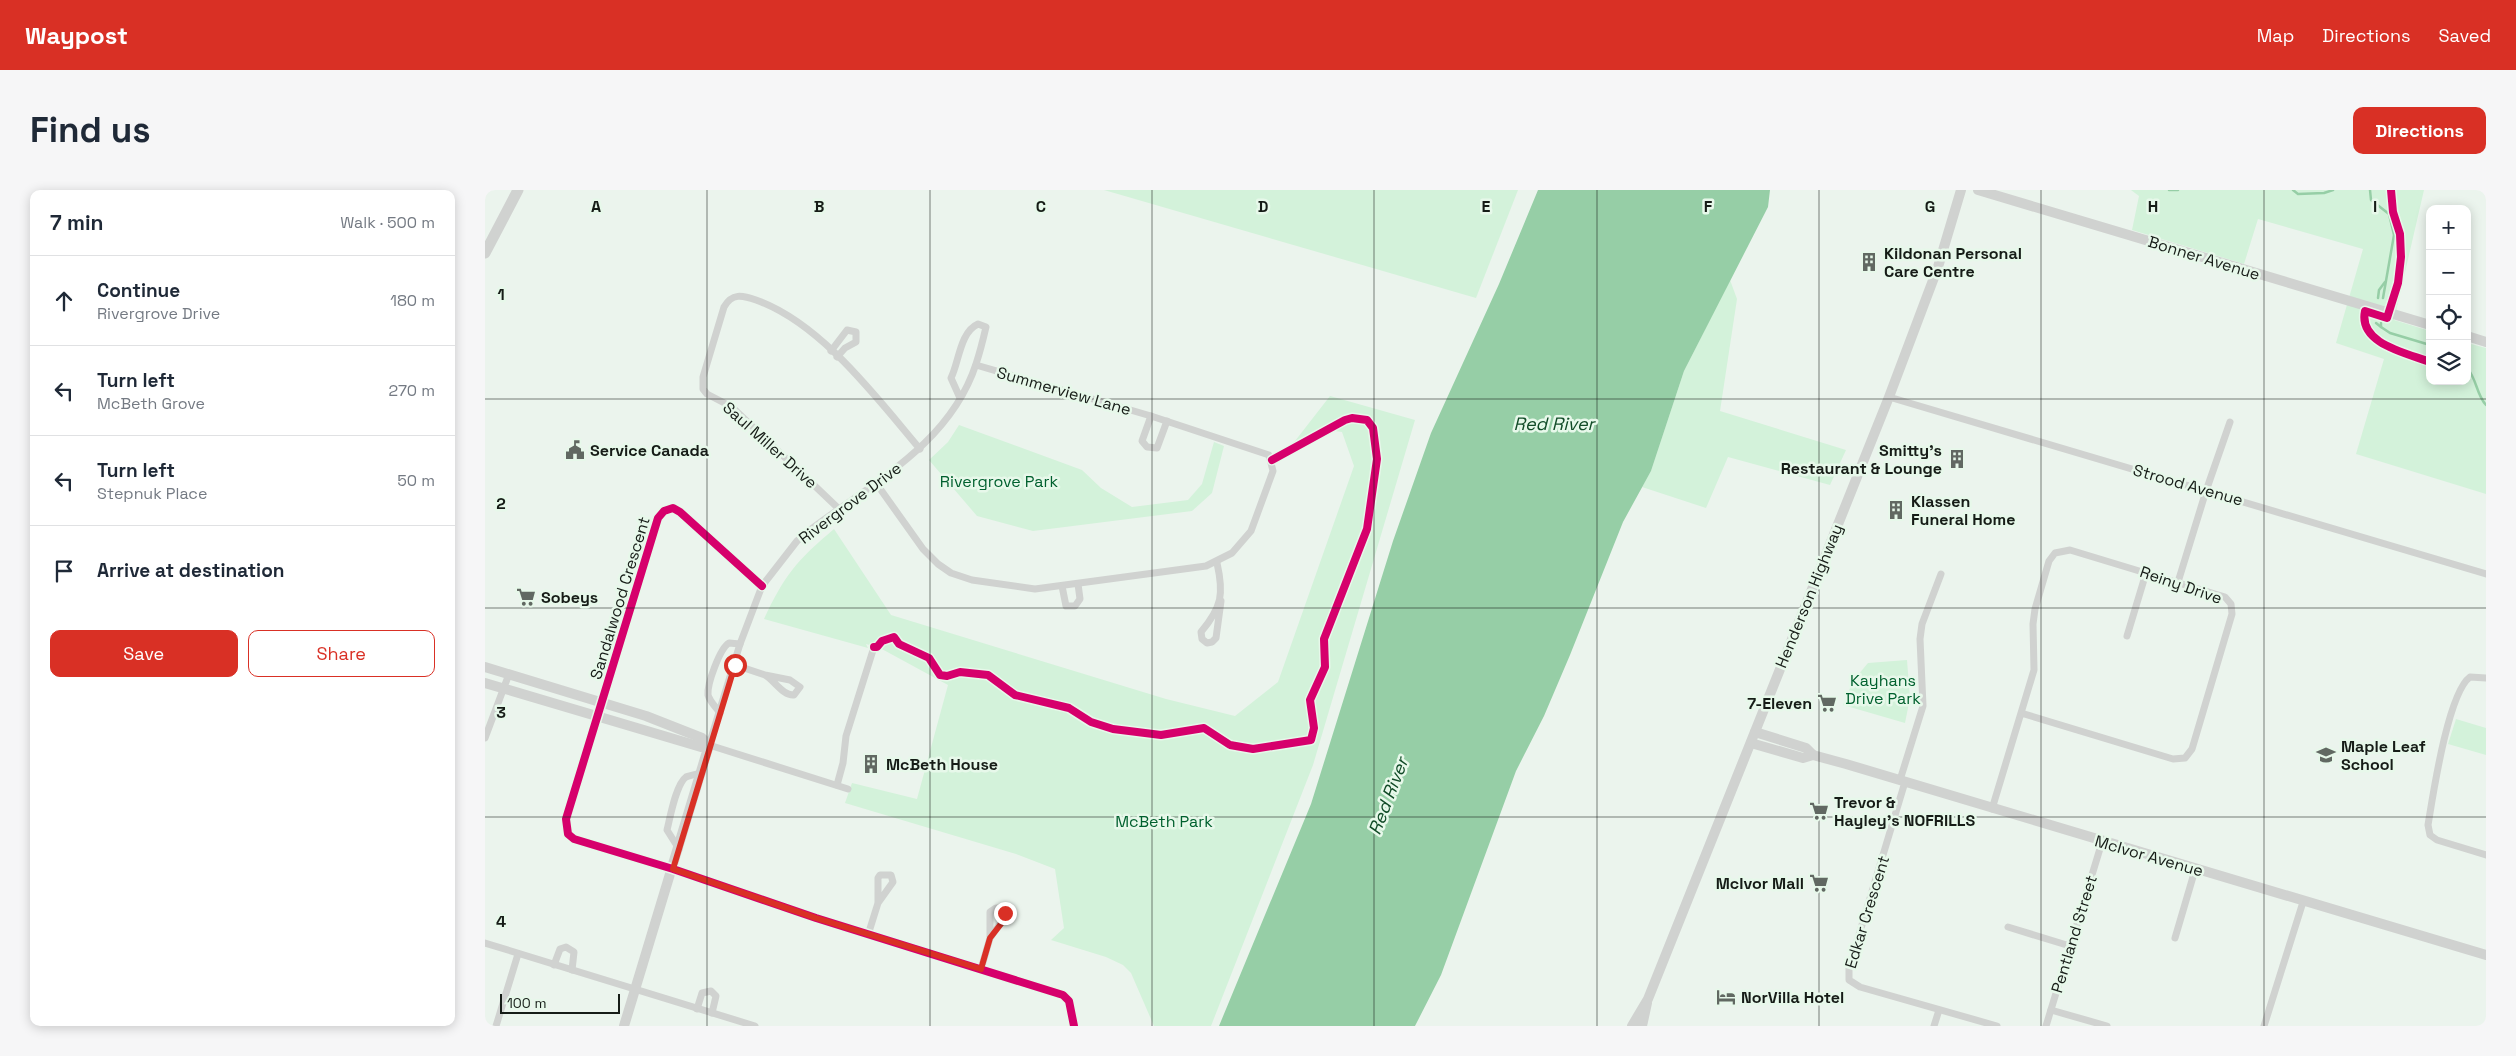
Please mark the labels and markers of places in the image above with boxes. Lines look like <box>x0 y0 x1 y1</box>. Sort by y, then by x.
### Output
place label: Kildonan Personal Care Centre <box>1884 243 2022 282</box>
building icon: Kildonan Personal Care Centre <box>1858 251 1880 273</box>
public building icon: Service Canada <box>564 439 586 461</box>
place label: Service Canada <box>590 440 709 461</box>
place label: Smitty's Restaurant & Lounge <box>1781 440 1942 479</box>
building icon: Smitty's Restaurant & Lounge <box>1946 448 1968 470</box>
place label: Klassen Funeral Home <box>1911 491 2015 530</box>
building icon: Klassen Funeral Home <box>1885 499 1907 521</box>
supermarket icon: Sobeys <box>515 586 537 608</box>
place label: Sobeys <box>541 587 598 608</box>
supermarket icon: 7-Eleven <box>1816 692 1838 714</box>
place label: 7-Eleven <box>1747 693 1812 714</box>
place label: Maple Leaf School <box>2341 736 2426 775</box>
school or university icon: Maple Leaf School <box>2315 744 2337 766</box>
building icon: McBeth House <box>860 753 882 775</box>
place label: McBeth House <box>886 754 998 775</box>
place label: Trevor & Hayley's NOFRILLS <box>1834 792 1975 831</box>
supermarket icon: Trevor & Hayley's NOFRILLS <box>1808 800 1830 822</box>
supermarket icon: McIvor Mall <box>1808 872 1830 894</box>
place label: McIvor Mall <box>1716 873 1804 894</box>
hotel icon: NorVilla Hotel <box>1715 986 1737 1008</box>
place label: NorVilla Hotel <box>1741 987 1844 1008</box>

